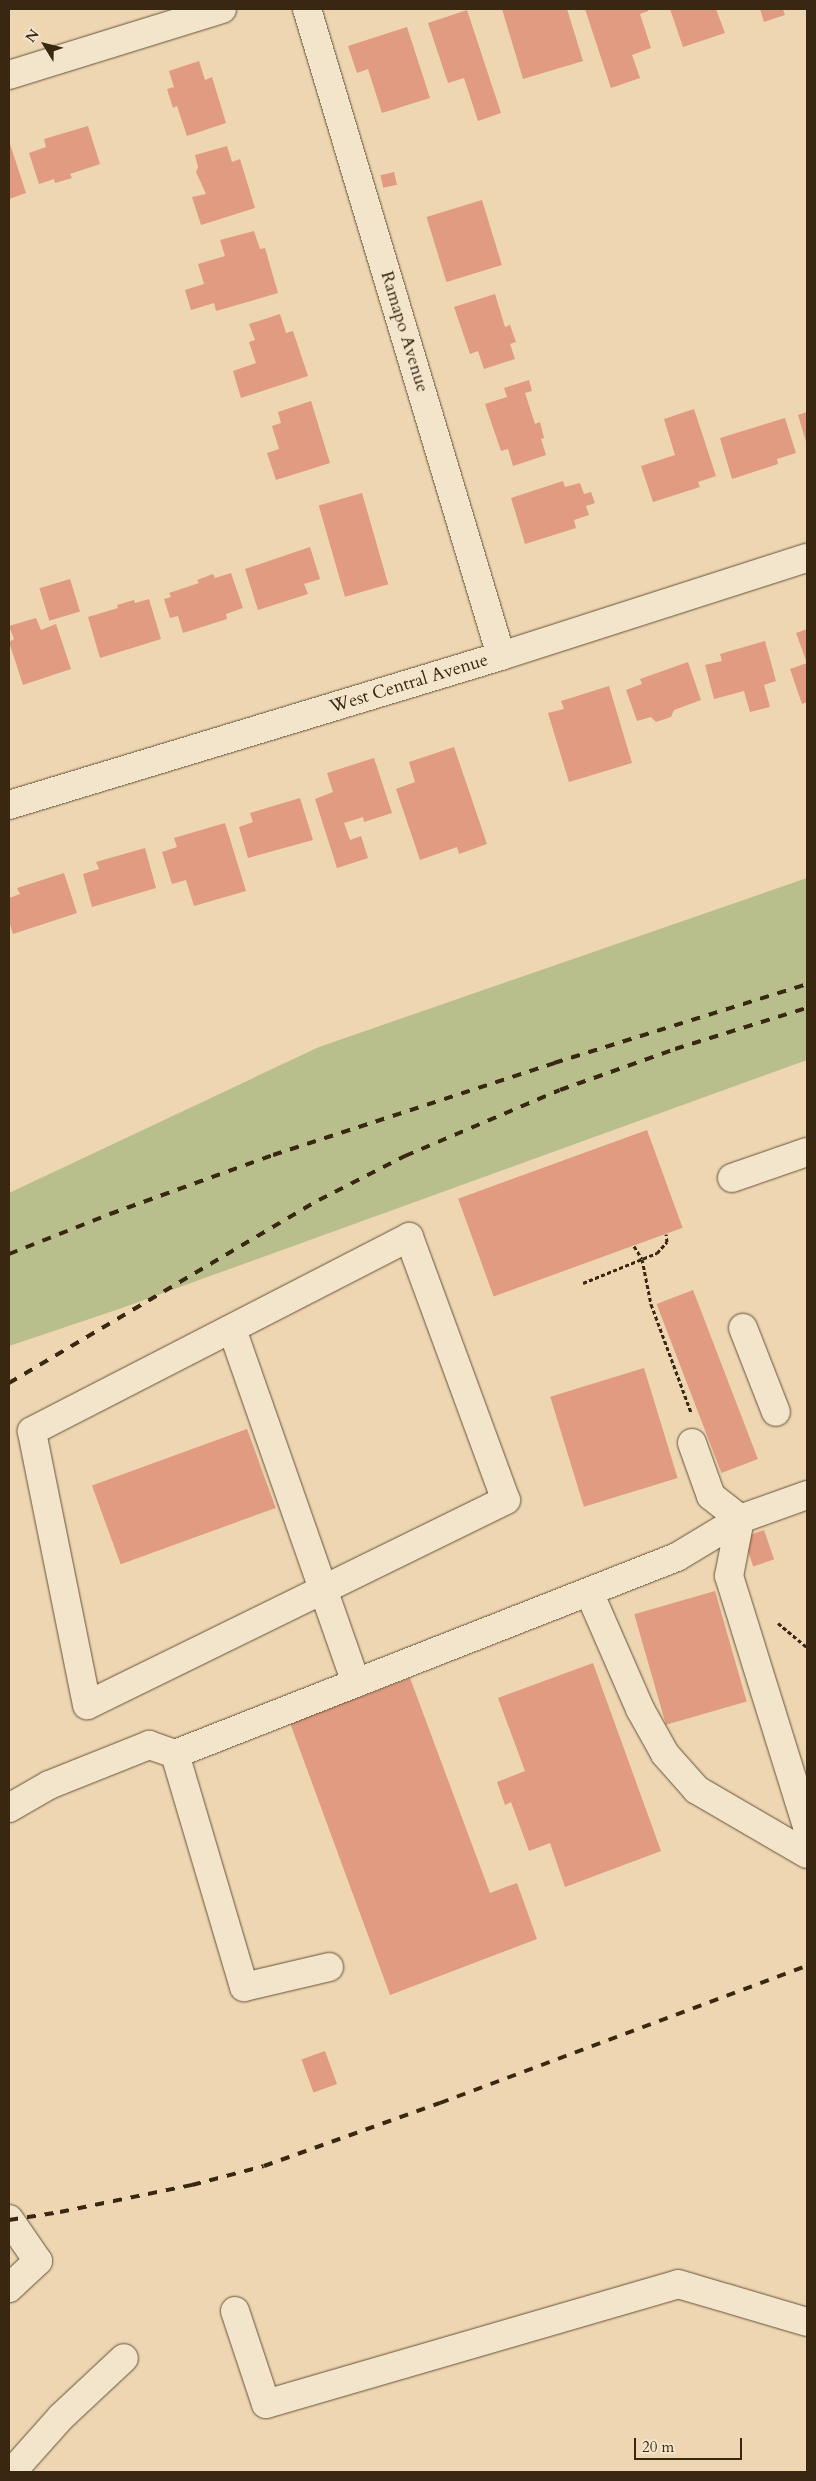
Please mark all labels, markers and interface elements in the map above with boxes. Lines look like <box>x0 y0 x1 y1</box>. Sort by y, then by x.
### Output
north arrow <box>20 20 70 70</box>
text: N <box>21 25 44 46</box>
street label: Ramapo Avenue <box>375 269 433 395</box>
street label: West Central Avenue <box>327 650 491 718</box>
scale bar <box>636 2428 744 2460</box>
text: 20 m <box>642 2437 674 2457</box>

